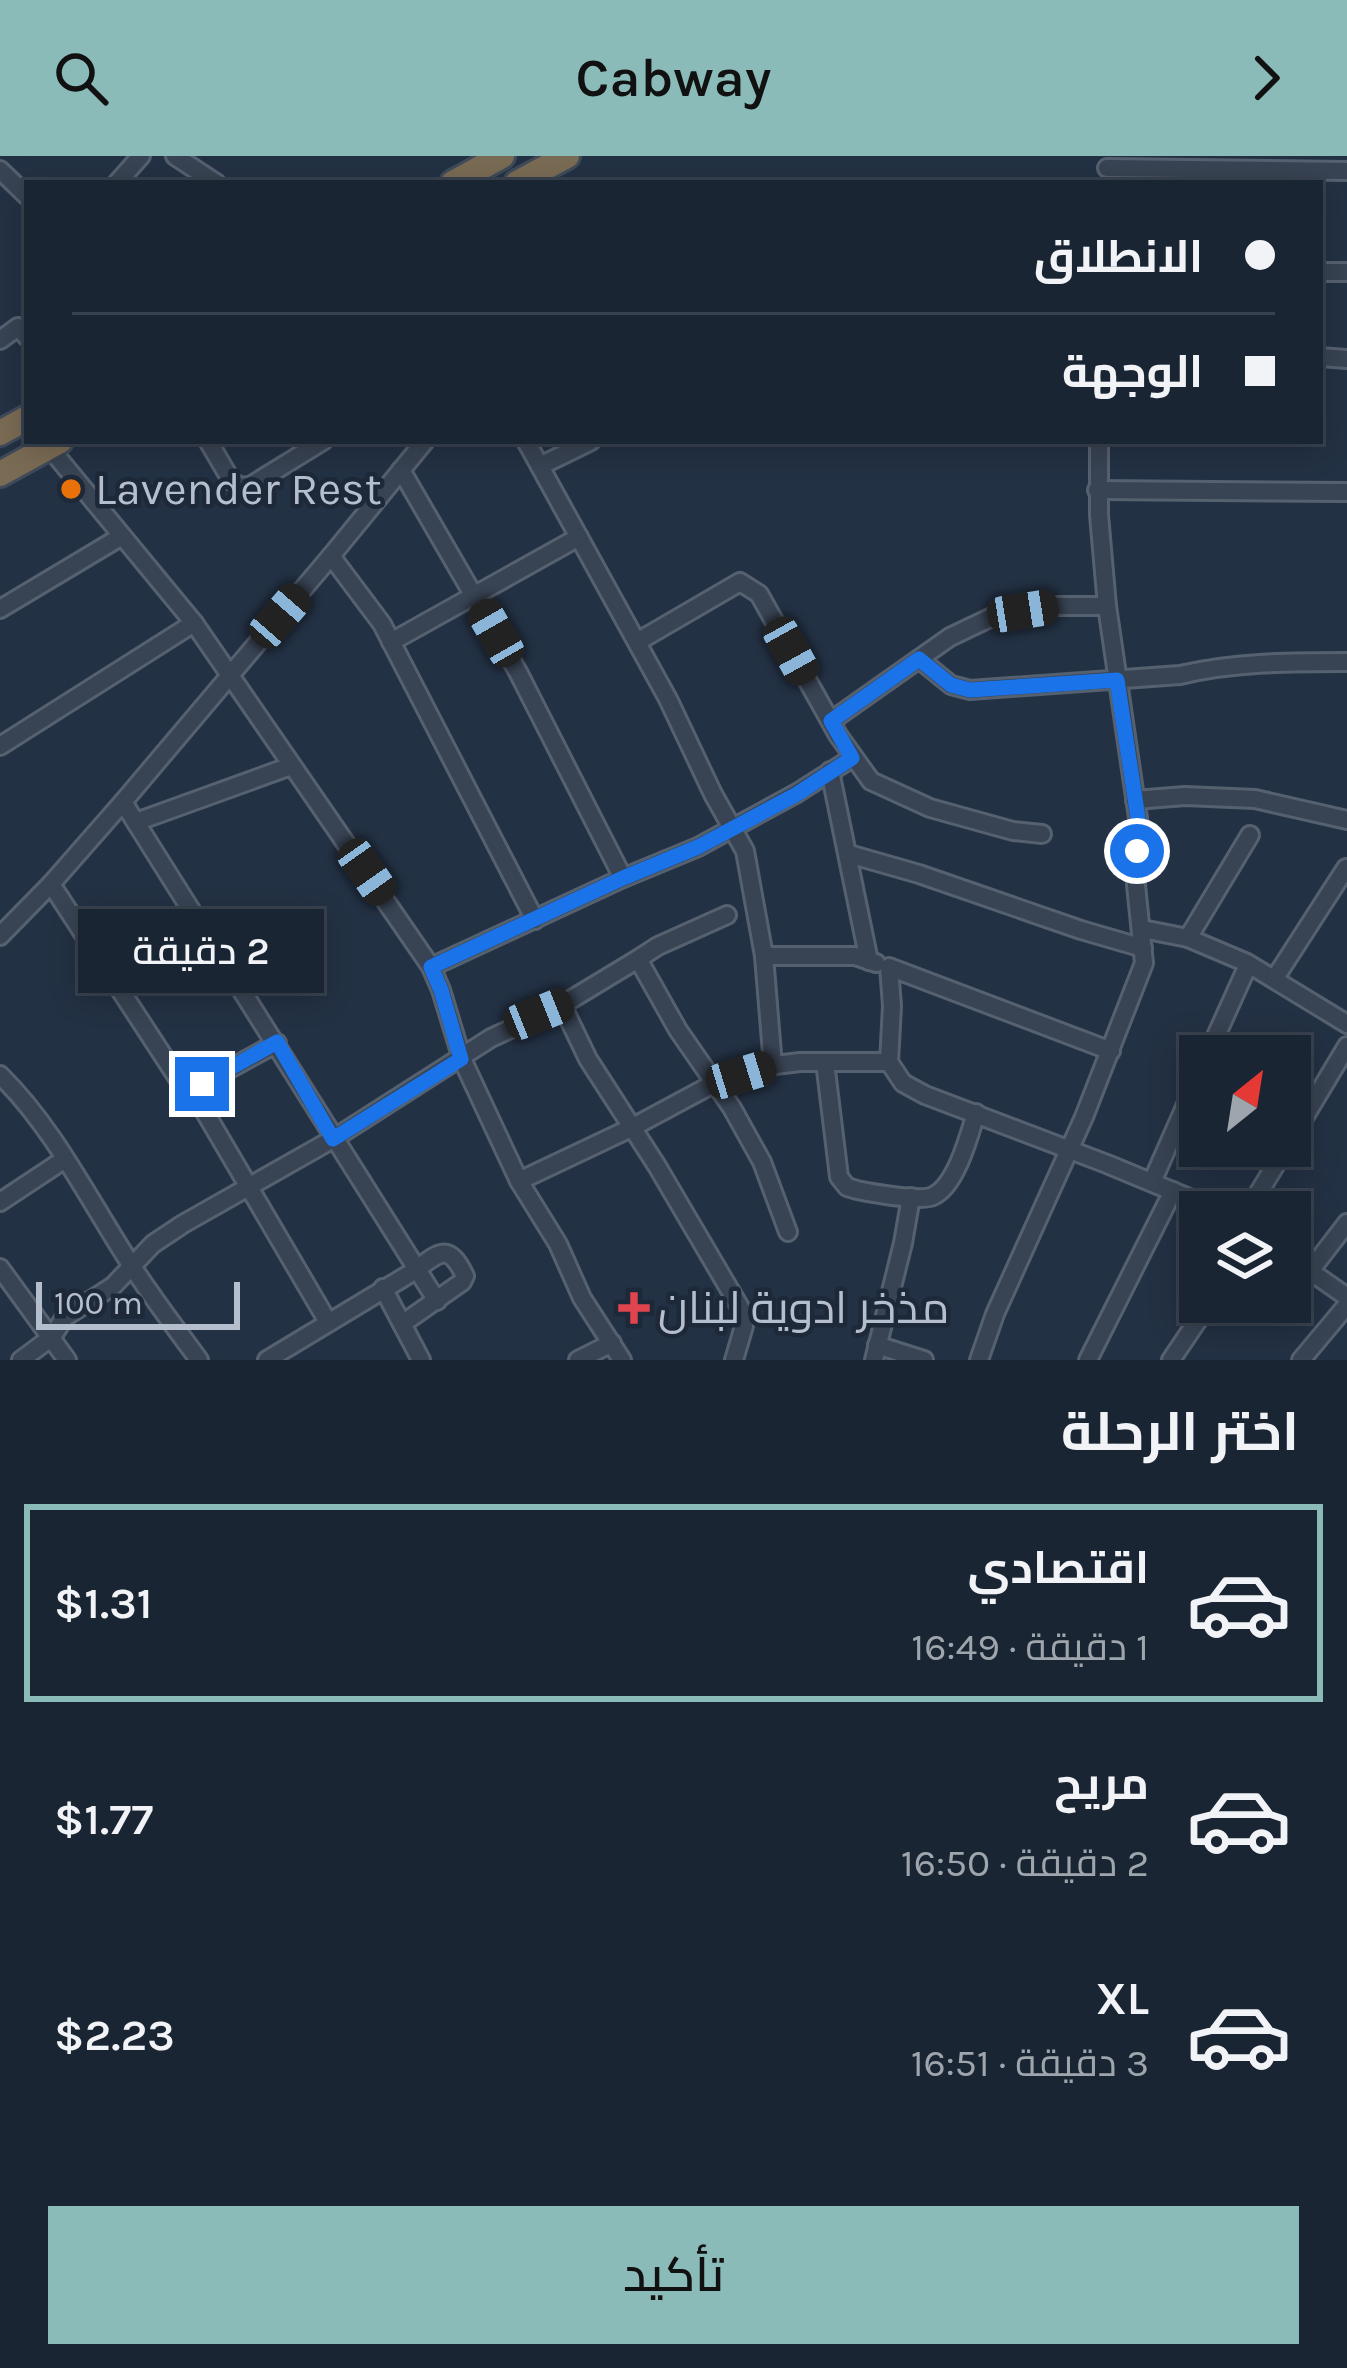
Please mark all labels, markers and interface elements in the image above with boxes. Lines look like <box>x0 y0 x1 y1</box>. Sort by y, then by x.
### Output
icon: search <box>48 45 114 111</box>
icon: forward <box>1233 45 1299 111</box>
text: Cabway <box>576 46 771 110</box>
text: الانطلاق <box>1034 231 1203 283</box>
text: الوجهة <box>1062 346 1203 398</box>
place label: Lavender Rest <box>95 463 382 515</box>
marker: Lavender Rest <box>58 476 84 502</box>
car <box>243 577 317 655</box>
car <box>985 588 1061 634</box>
car <box>462 593 530 673</box>
car <box>758 611 824 691</box>
route start <box>1110 824 1164 878</box>
car <box>332 832 402 912</box>
callout: 2 دقيقة <box>79 910 325 994</box>
text: 2 دقيقة <box>133 928 269 974</box>
car <box>499 984 579 1044</box>
north arrow <box>1179 1035 1311 1167</box>
map controls <box>1179 1035 1311 1323</box>
car <box>701 1047 781 1103</box>
route end <box>175 1057 229 1111</box>
button: layers <box>1179 1191 1311 1323</box>
scale bar <box>36 1276 240 1329</box>
place label: مذخر ادوية لبنان <box>658 1282 949 1334</box>
text: 100 m <box>54 1284 143 1322</box>
marker: مذخر ادوية لبنان <box>621 1295 647 1321</box>
text: اختر الرحلة <box>1061 1400 1299 1464</box>
text: اقتصادي <box>968 1542 1149 1594</box>
icon: car <box>1185 1549 1293 1657</box>
text: $1.31 <box>54 1577 153 1629</box>
text: 1 دقيقة · 16:49 <box>911 1624 1149 1670</box>
text: مريح <box>1054 1758 1149 1810</box>
icon: car <box>1185 1765 1293 1873</box>
text: $1.77 <box>54 1793 153 1845</box>
text: 2 دقيقة · 16:50 <box>901 1840 1149 1886</box>
text: XL <box>1096 1973 1149 2025</box>
icon: car <box>1185 1981 1293 2089</box>
text: $2.23 <box>54 2009 175 2061</box>
text: 3 دقيقة · 16:51 <box>911 2040 1149 2086</box>
button: تأكيد <box>48 2206 1299 2344</box>

